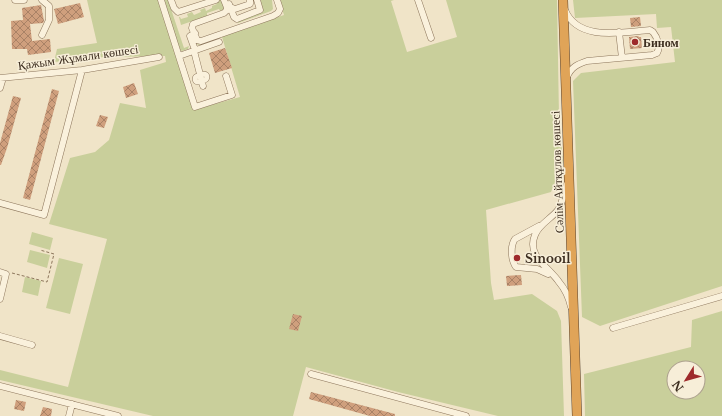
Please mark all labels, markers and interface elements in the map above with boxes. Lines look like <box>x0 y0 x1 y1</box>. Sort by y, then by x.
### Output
place label: Бином <box>643 35 679 50</box>
marker: Бином <box>630 37 640 47</box>
street label: Қажым Жұмали көшесі <box>17 41 140 73</box>
street label: Сәлім Айтқұлов көшесі <box>547 110 567 233</box>
place label: Sinooil <box>525 251 571 266</box>
marker: Sinooil <box>512 253 522 263</box>
north arrow <box>666 360 706 400</box>
text: N <box>669 377 687 394</box>

